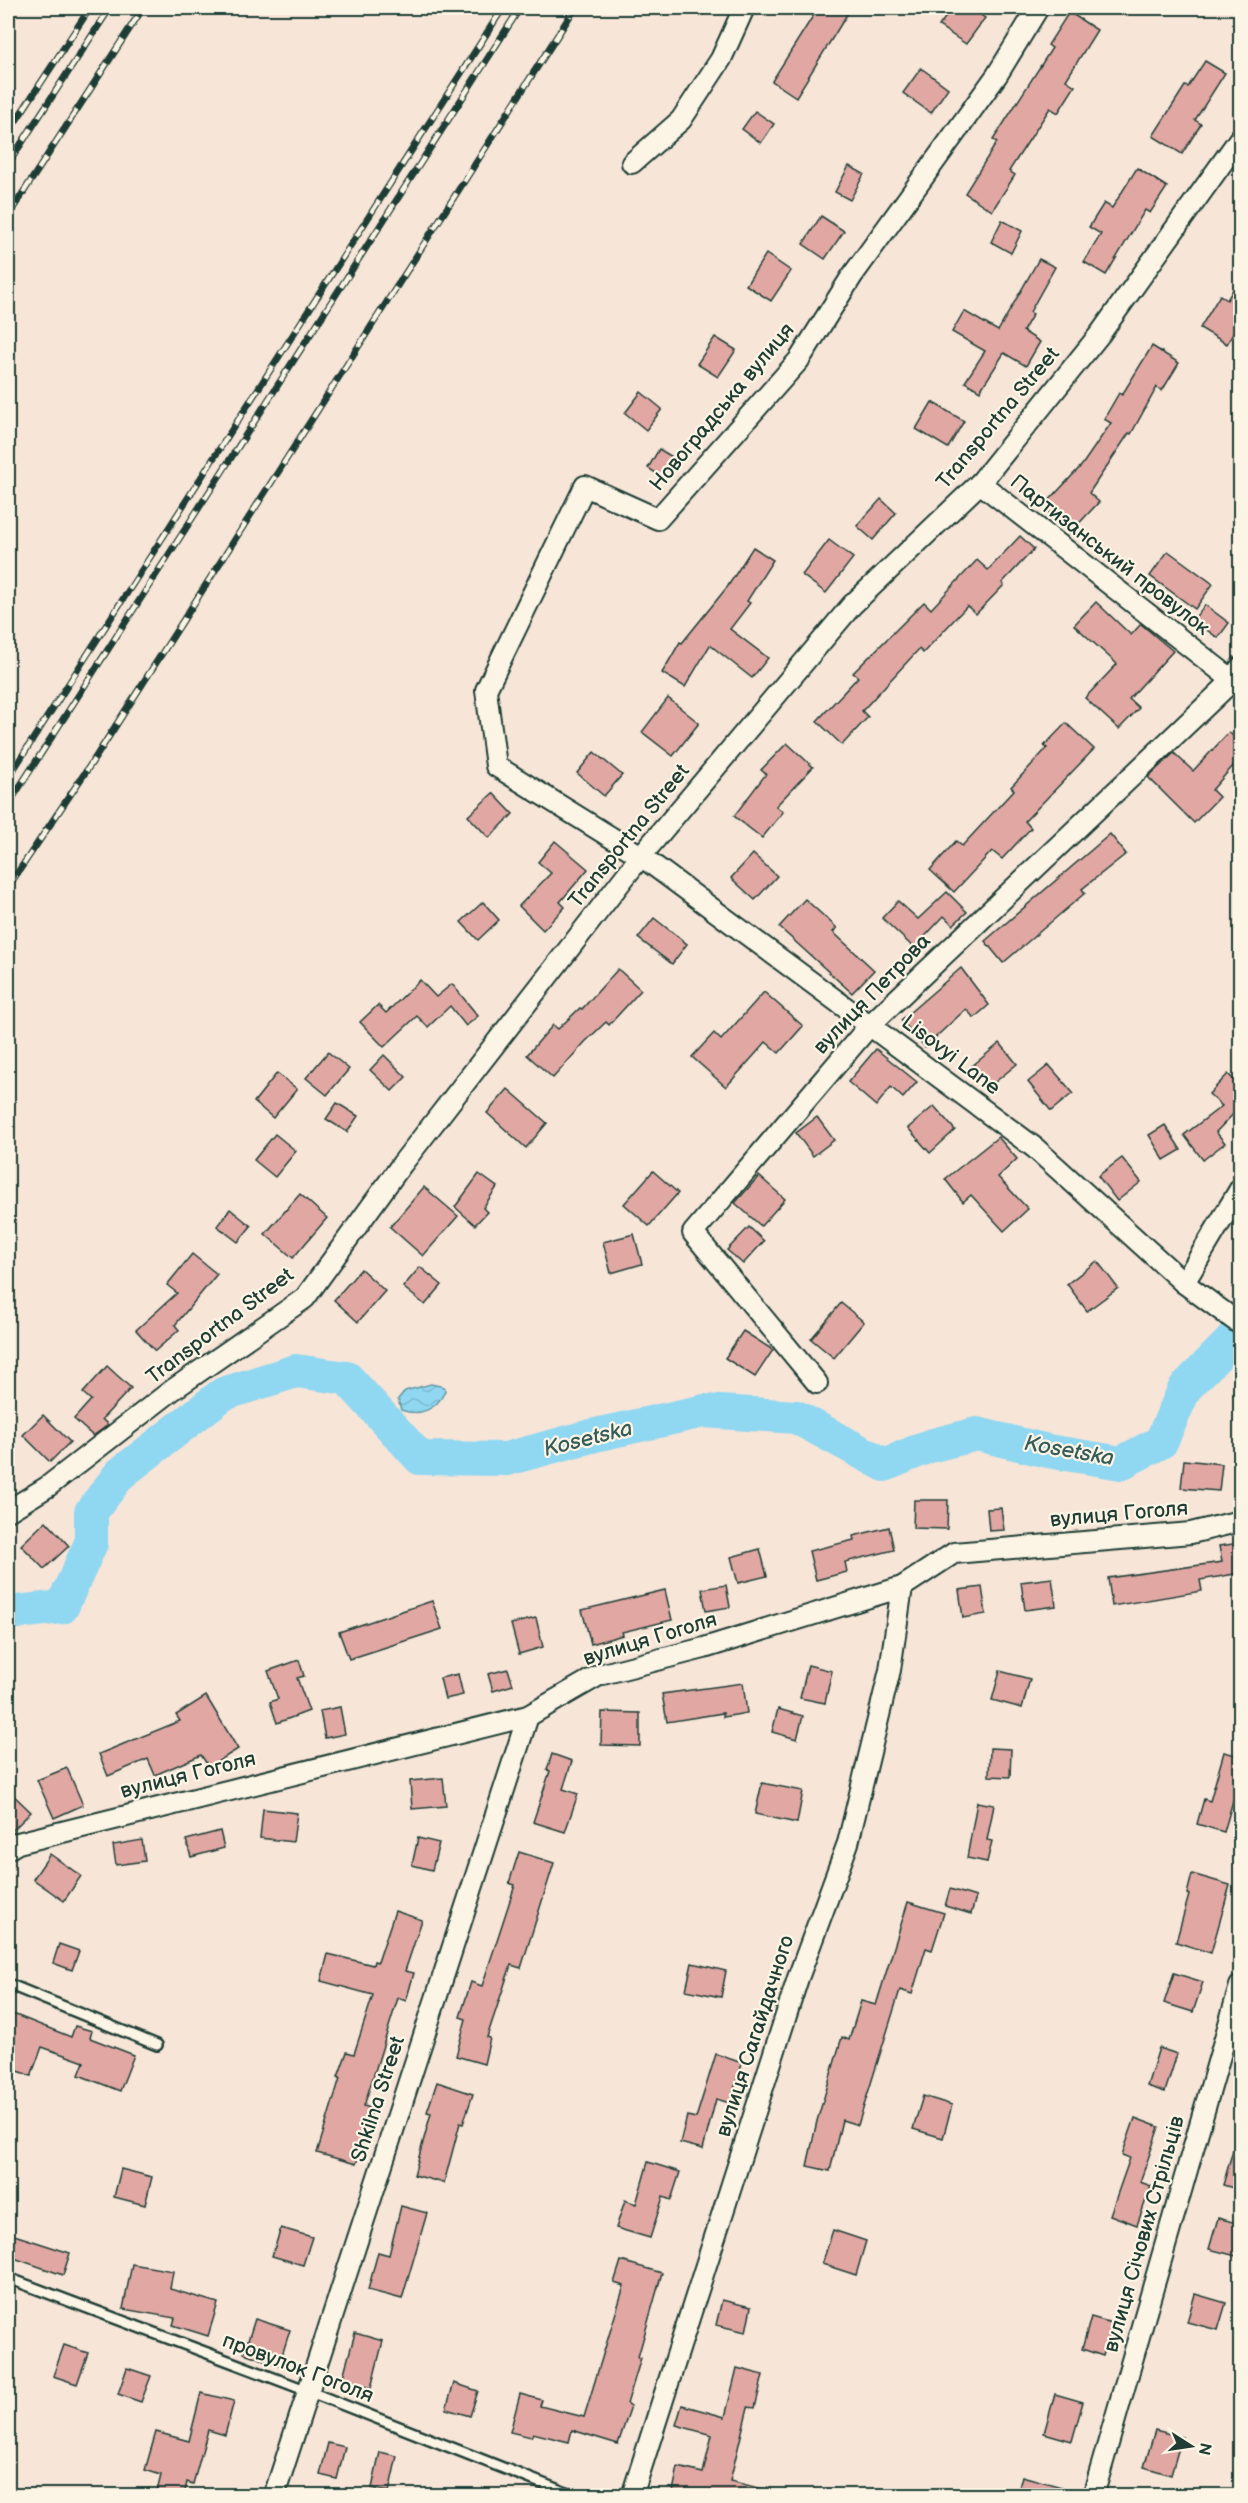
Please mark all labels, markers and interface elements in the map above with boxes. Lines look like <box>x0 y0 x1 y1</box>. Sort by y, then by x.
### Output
street label: Новоградська вулиця <box>644 318 800 496</box>
street label: Transportna Street <box>931 341 1065 494</box>
street label: Партизанський провулок <box>1005 469 1215 641</box>
street label: Transportna Street <box>563 759 695 913</box>
street label: вулиця Петрова <box>808 928 936 1059</box>
street label: Lisovyi Lane <box>897 1010 1005 1100</box>
street label: Transportna Street <box>141 1262 299 1390</box>
water label: Kosetska <box>541 1415 635 1463</box>
water label: Kosetska <box>1022 1430 1116 1472</box>
street label: вулиця Гоголя <box>1049 1496 1189 1532</box>
street label: вулиця Гоголя <box>580 1607 720 1671</box>
street label: вулиця Гоголя <box>118 1746 258 1804</box>
street label: вулиця Сагайдачного <box>711 1932 799 2140</box>
street label: Shkilna Street <box>346 2032 410 2165</box>
street label: вулиця Січових Стрільців <box>1098 2113 1190 2355</box>
street label: провулок Гоголя <box>219 2328 377 2408</box>
north arrow <box>1161 2416 1221 2476</box>
text: N <box>1194 2441 1215 2457</box>

